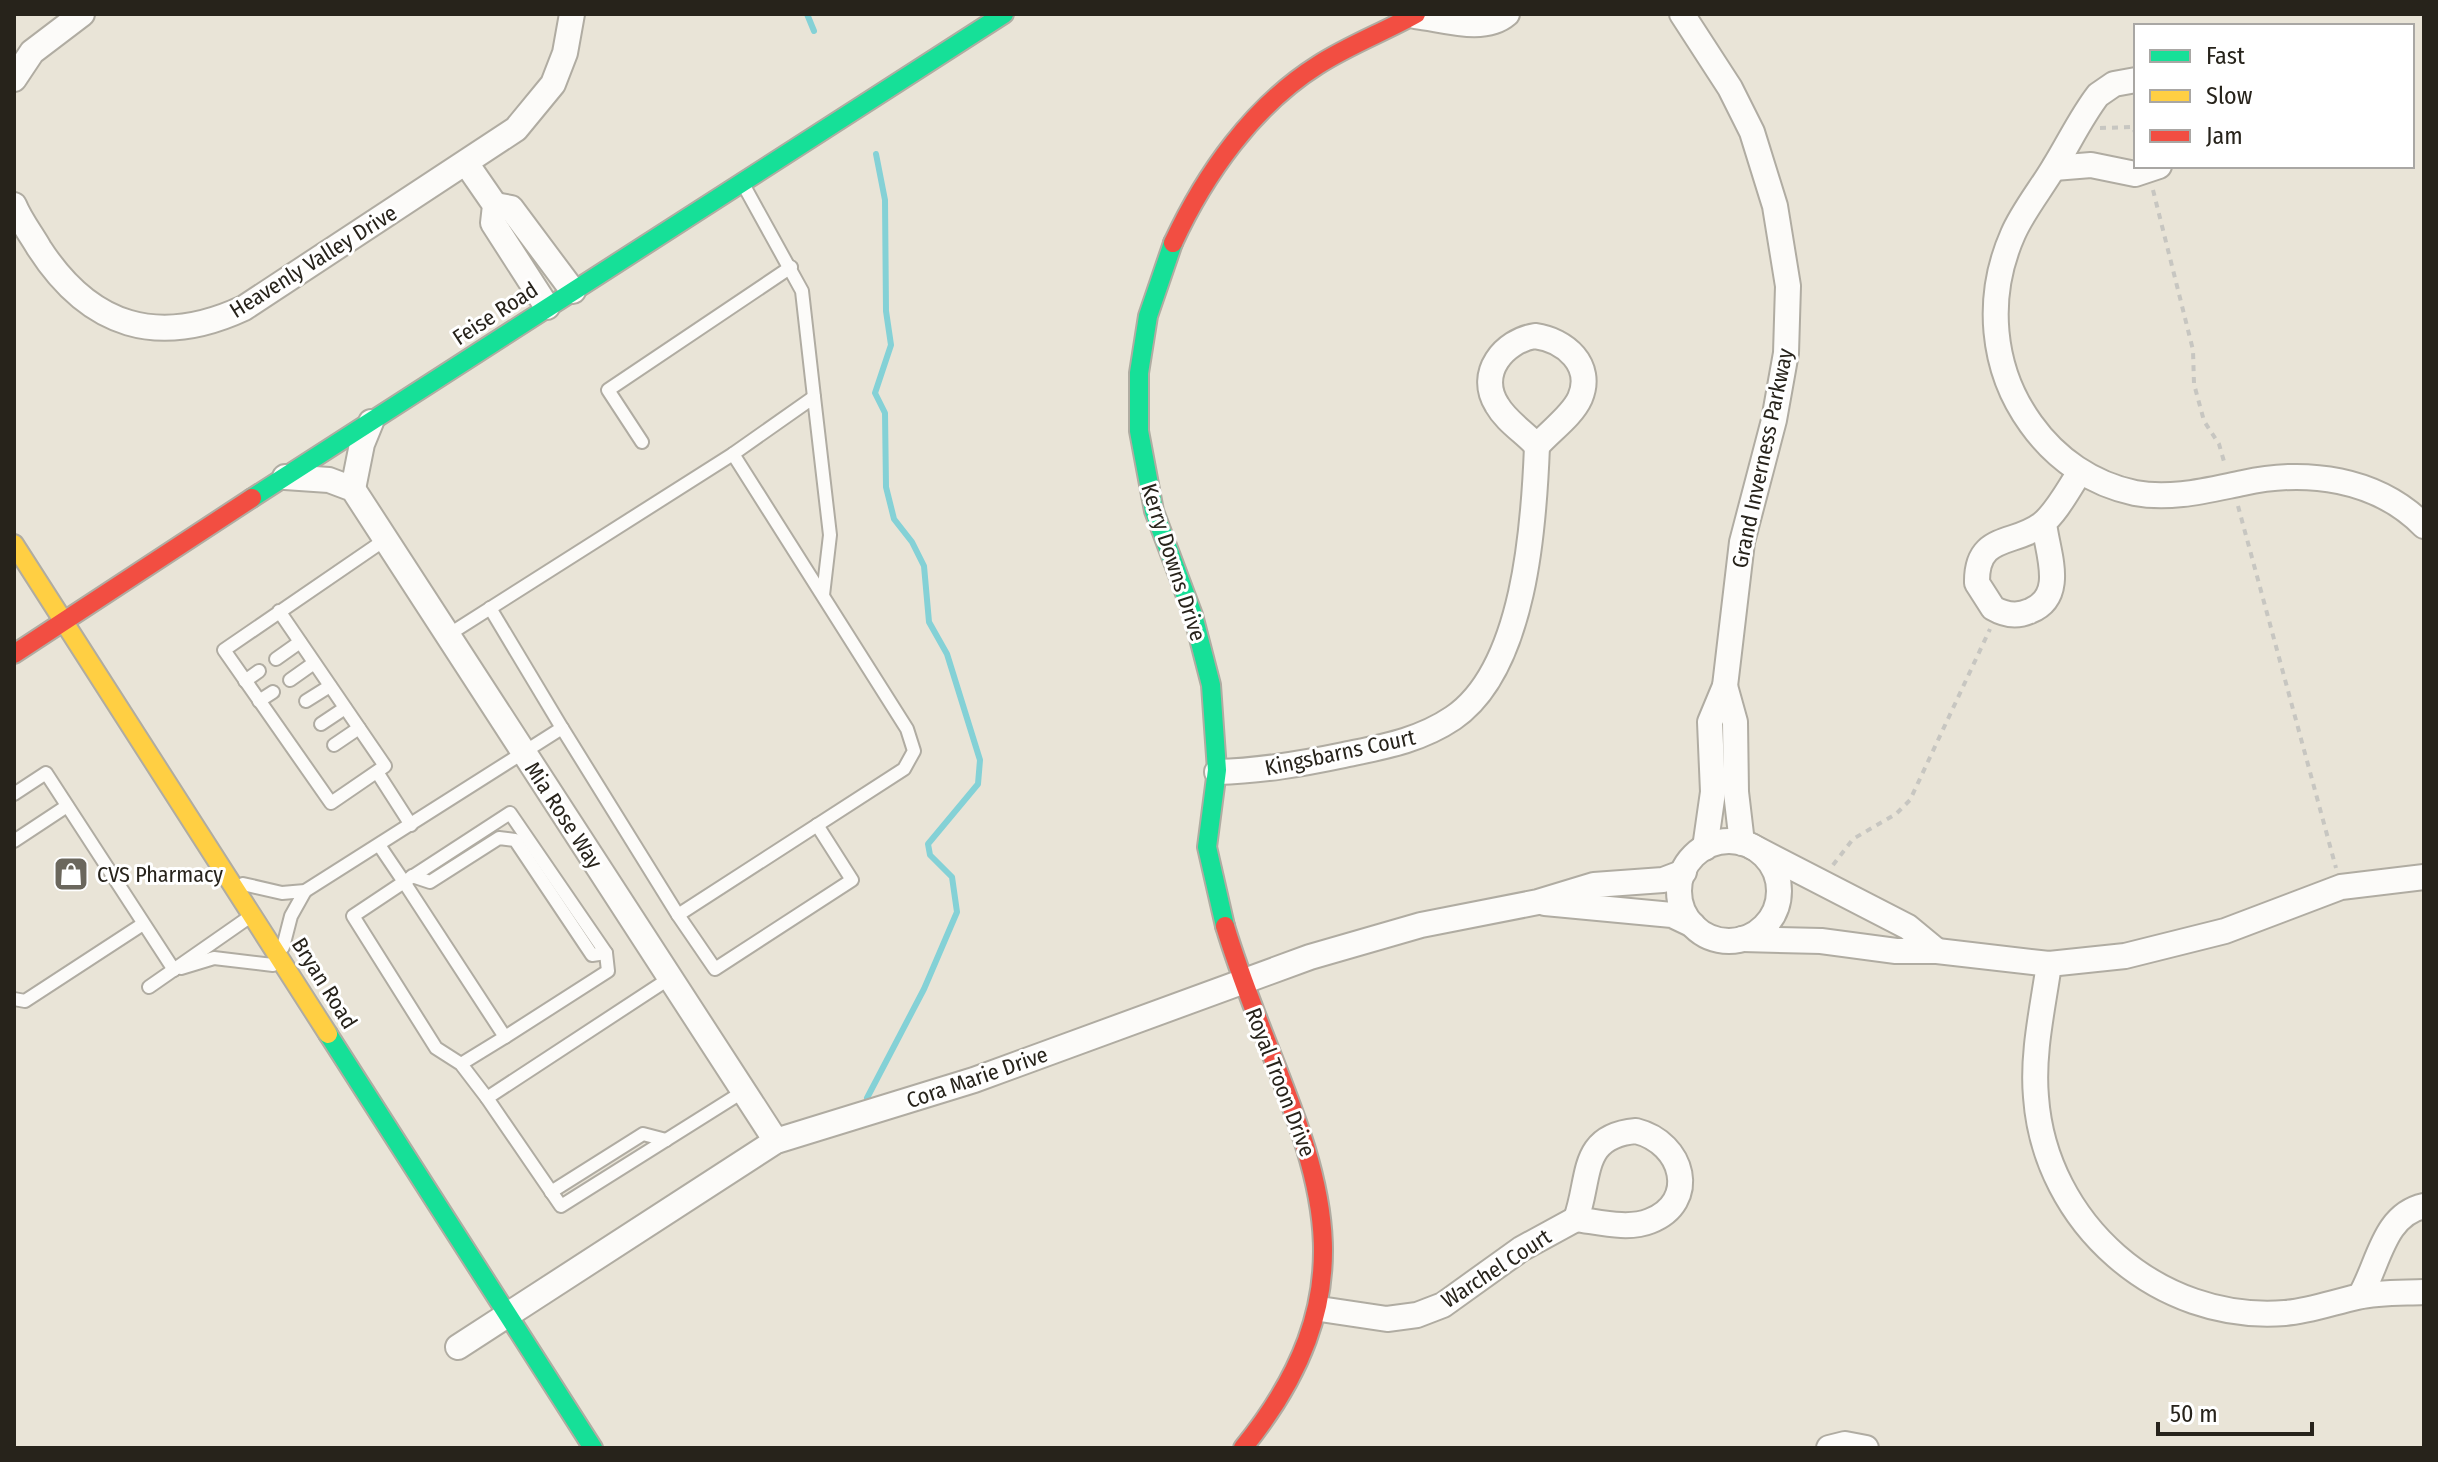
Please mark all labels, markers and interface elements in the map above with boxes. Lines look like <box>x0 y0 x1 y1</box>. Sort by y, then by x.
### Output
legend <box>2134 24 2414 168</box>
text: Fast <box>2206 42 2245 70</box>
text: Slow <box>2206 82 2253 110</box>
text: Jam <box>2206 122 2243 150</box>
street label: Heavenly Valley Drive <box>225 199 402 324</box>
street label: Feise Road <box>448 276 543 351</box>
street label: Grand Inverness Parkway <box>1726 346 1799 570</box>
street label: Kerry Downs Drive <box>1135 480 1212 644</box>
street label: Kingsbarns Court <box>1262 723 1419 782</box>
street label: Mia Rose Way <box>519 757 608 874</box>
shop icon: CVS Pharmacy <box>52 855 90 893</box>
place label: CVS Pharmacy <box>97 861 223 888</box>
street label: Bryan Road <box>286 933 363 1034</box>
street label: Royal Troon Drive <box>1240 1004 1321 1160</box>
street label: Cora Marie Drive <box>903 1041 1051 1114</box>
street label: Warchel Court <box>1436 1223 1557 1314</box>
scale bar <box>2158 1386 2312 1436</box>
text: 50 m <box>2170 1400 2218 1428</box>

